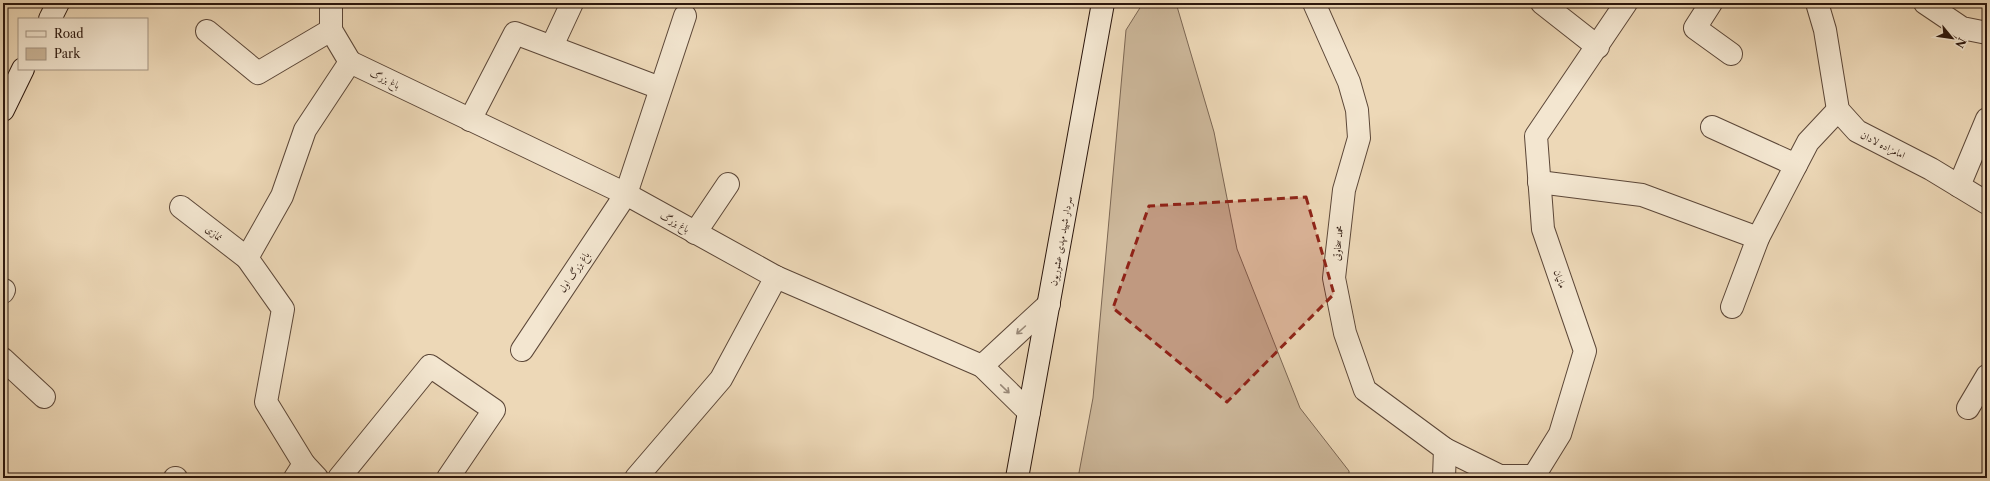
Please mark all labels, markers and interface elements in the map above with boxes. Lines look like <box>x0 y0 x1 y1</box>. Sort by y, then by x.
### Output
legend <box>18 18 148 70</box>
north arrow <box>1932 18 1972 58</box>
text: Road <box>54 26 84 41</box>
text: N <box>1952 35 1969 51</box>
text: Park <box>54 46 81 61</box>
street label: باغ بزرگ <box>367 66 402 94</box>
street label: امامزاده لادان <box>1858 128 1908 163</box>
street label: سردار شهید مهدی عشوریون <box>1047 195 1075 287</box>
street label: باغ بزرگ <box>657 208 692 238</box>
street label: نمازی <box>203 222 225 244</box>
street label: محمد سخاوتی <box>1330 225 1346 261</box>
street label: باغ بزرگ اول <box>556 249 595 297</box>
street label: مانیان <box>1551 268 1569 290</box>
one-way arrow <box>1016 325 1026 334</box>
one-way arrow <box>1000 384 1010 394</box>

